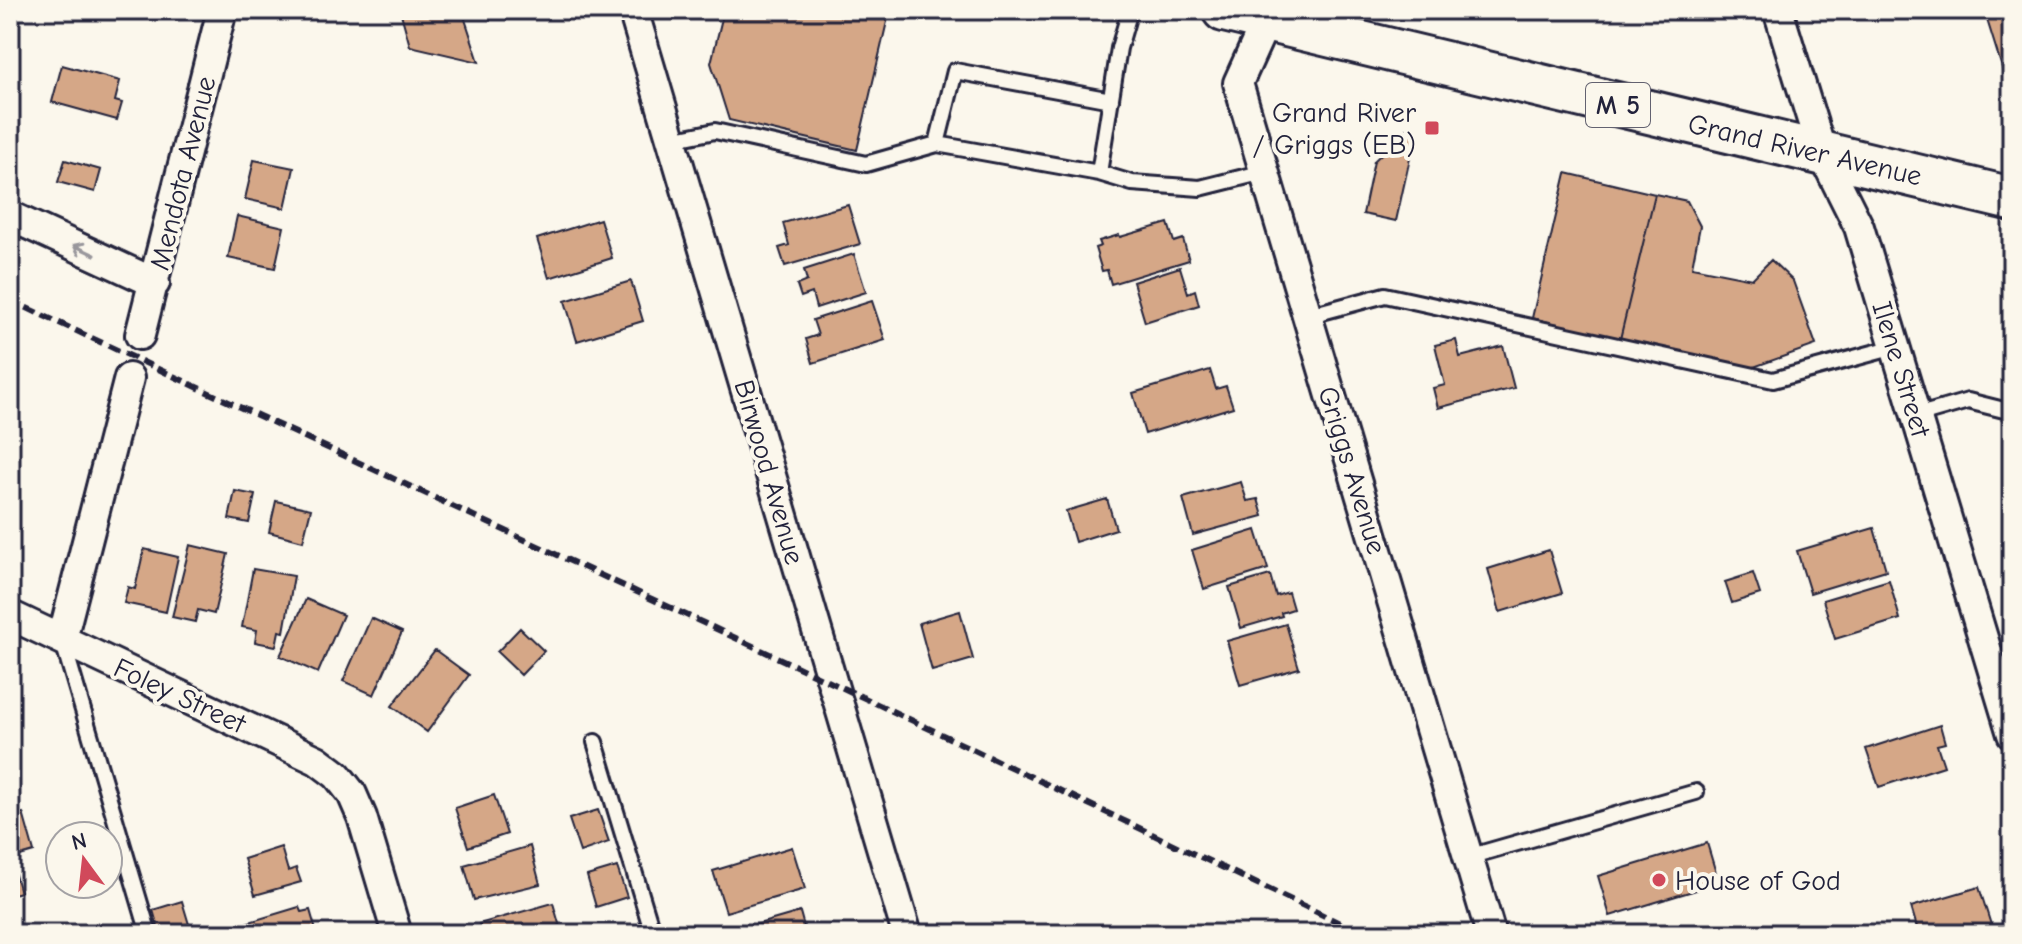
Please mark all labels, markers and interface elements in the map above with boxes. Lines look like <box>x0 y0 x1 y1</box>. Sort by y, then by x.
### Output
street label: Mendota Avenue <box>143 73 223 273</box>
road number: M 5 <box>1586 83 1650 127</box>
place label: Grand River / Griggs (EB) <box>1253 97 1416 161</box>
street label: Grand River Avenue <box>1685 108 1925 192</box>
marker: Grand River / Griggs (EB) <box>1423 119 1441 137</box>
one-way arrow <box>72 242 96 257</box>
street label: Ilene Street <box>1865 298 1937 442</box>
street label: Birwood Avenue <box>727 376 811 568</box>
street label: Griggs Avenue <box>1311 383 1393 558</box>
street label: Foley Street <box>109 652 251 741</box>
north arrow <box>44 820 124 900</box>
text: N <box>69 827 89 856</box>
place label: House of God <box>1675 865 1841 897</box>
marker: House of God <box>1650 871 1668 889</box>

